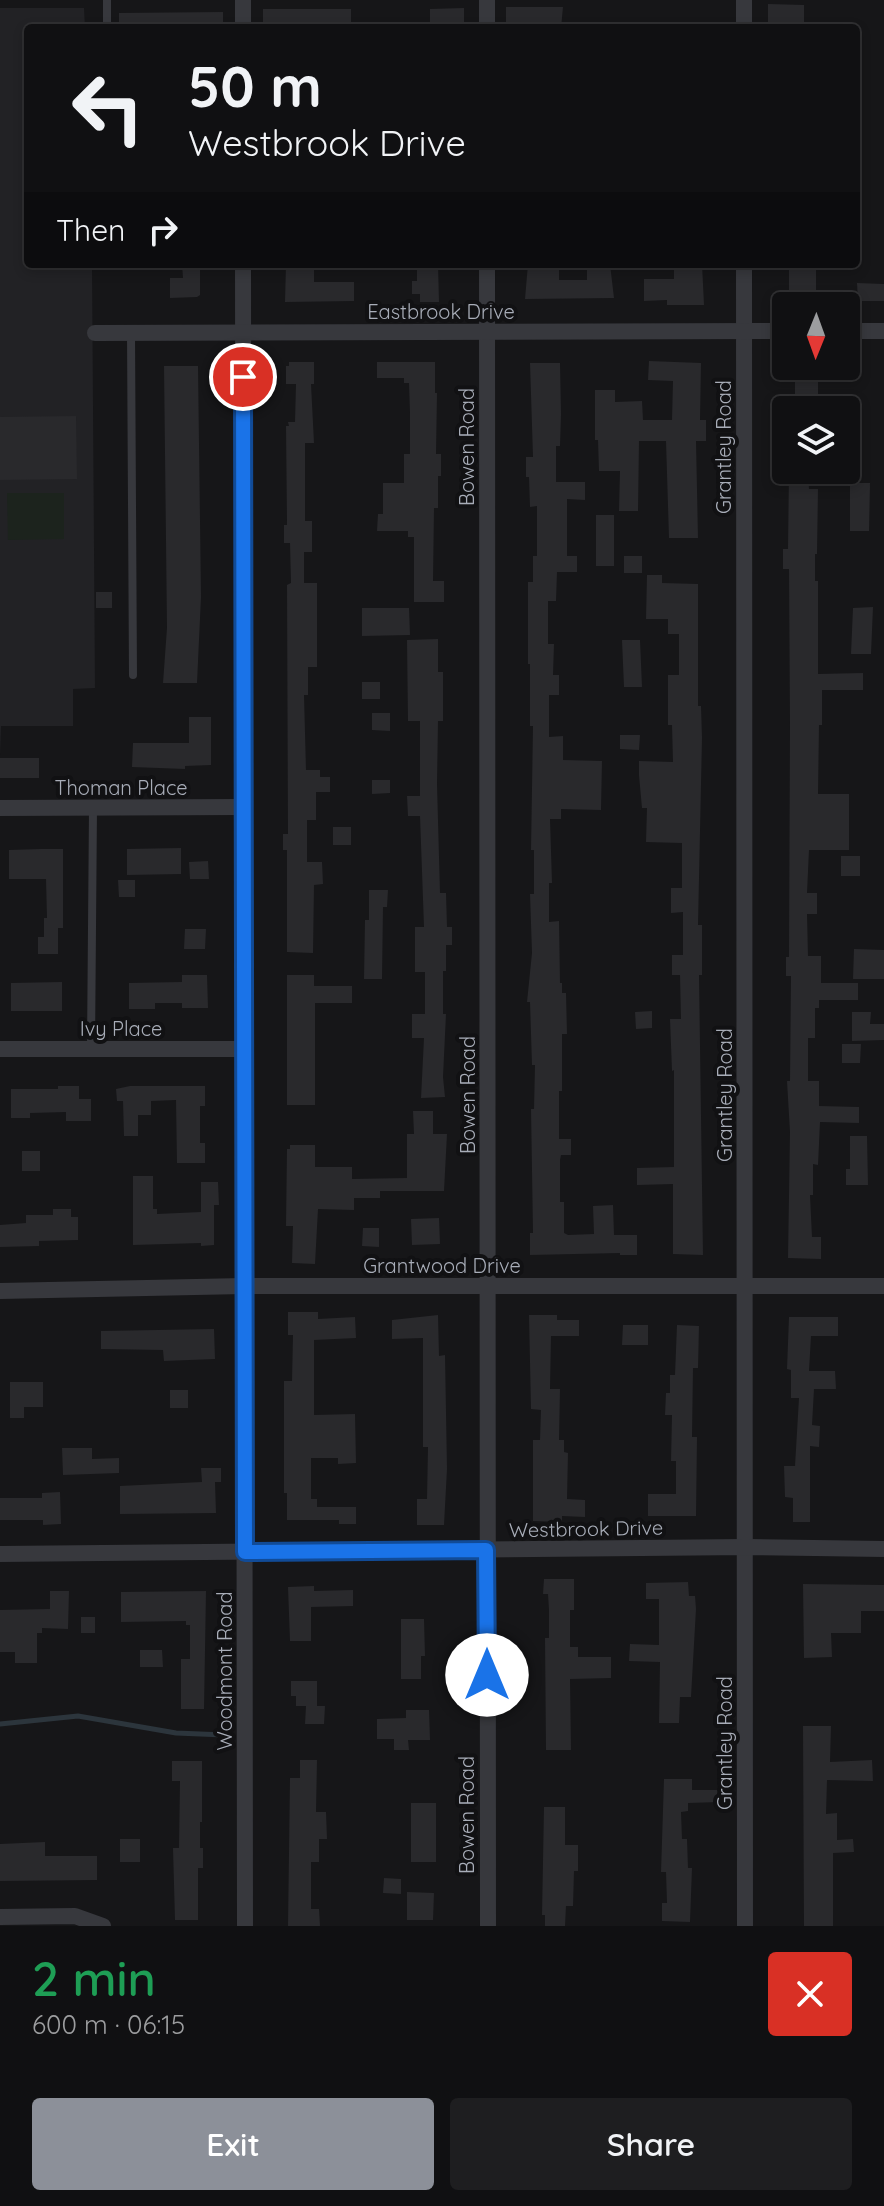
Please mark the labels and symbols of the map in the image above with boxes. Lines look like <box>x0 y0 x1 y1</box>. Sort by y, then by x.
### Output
north arrow <box>772 292 860 380</box>
street label: Eastbrook Drive <box>367 299 515 324</box>
pin <box>209 343 277 411</box>
street label: Grantley Road <box>711 380 736 514</box>
street label: Bowen Road <box>454 388 479 506</box>
street label: Thoman Place <box>54 775 188 800</box>
street label: Ivy Place <box>80 1016 162 1041</box>
street label: Grantley Road <box>712 1028 737 1162</box>
street label: Bowen Road <box>455 1036 480 1154</box>
street label: Grantwood Drive <box>363 1253 521 1278</box>
street label: Westbrook Drive <box>509 1515 663 1542</box>
street label: Woodmont Road <box>212 1591 237 1751</box>
position arrow <box>445 1633 529 1717</box>
street label: Grantley Road <box>712 1676 737 1810</box>
street label: Bowen Road <box>454 1756 479 1874</box>

